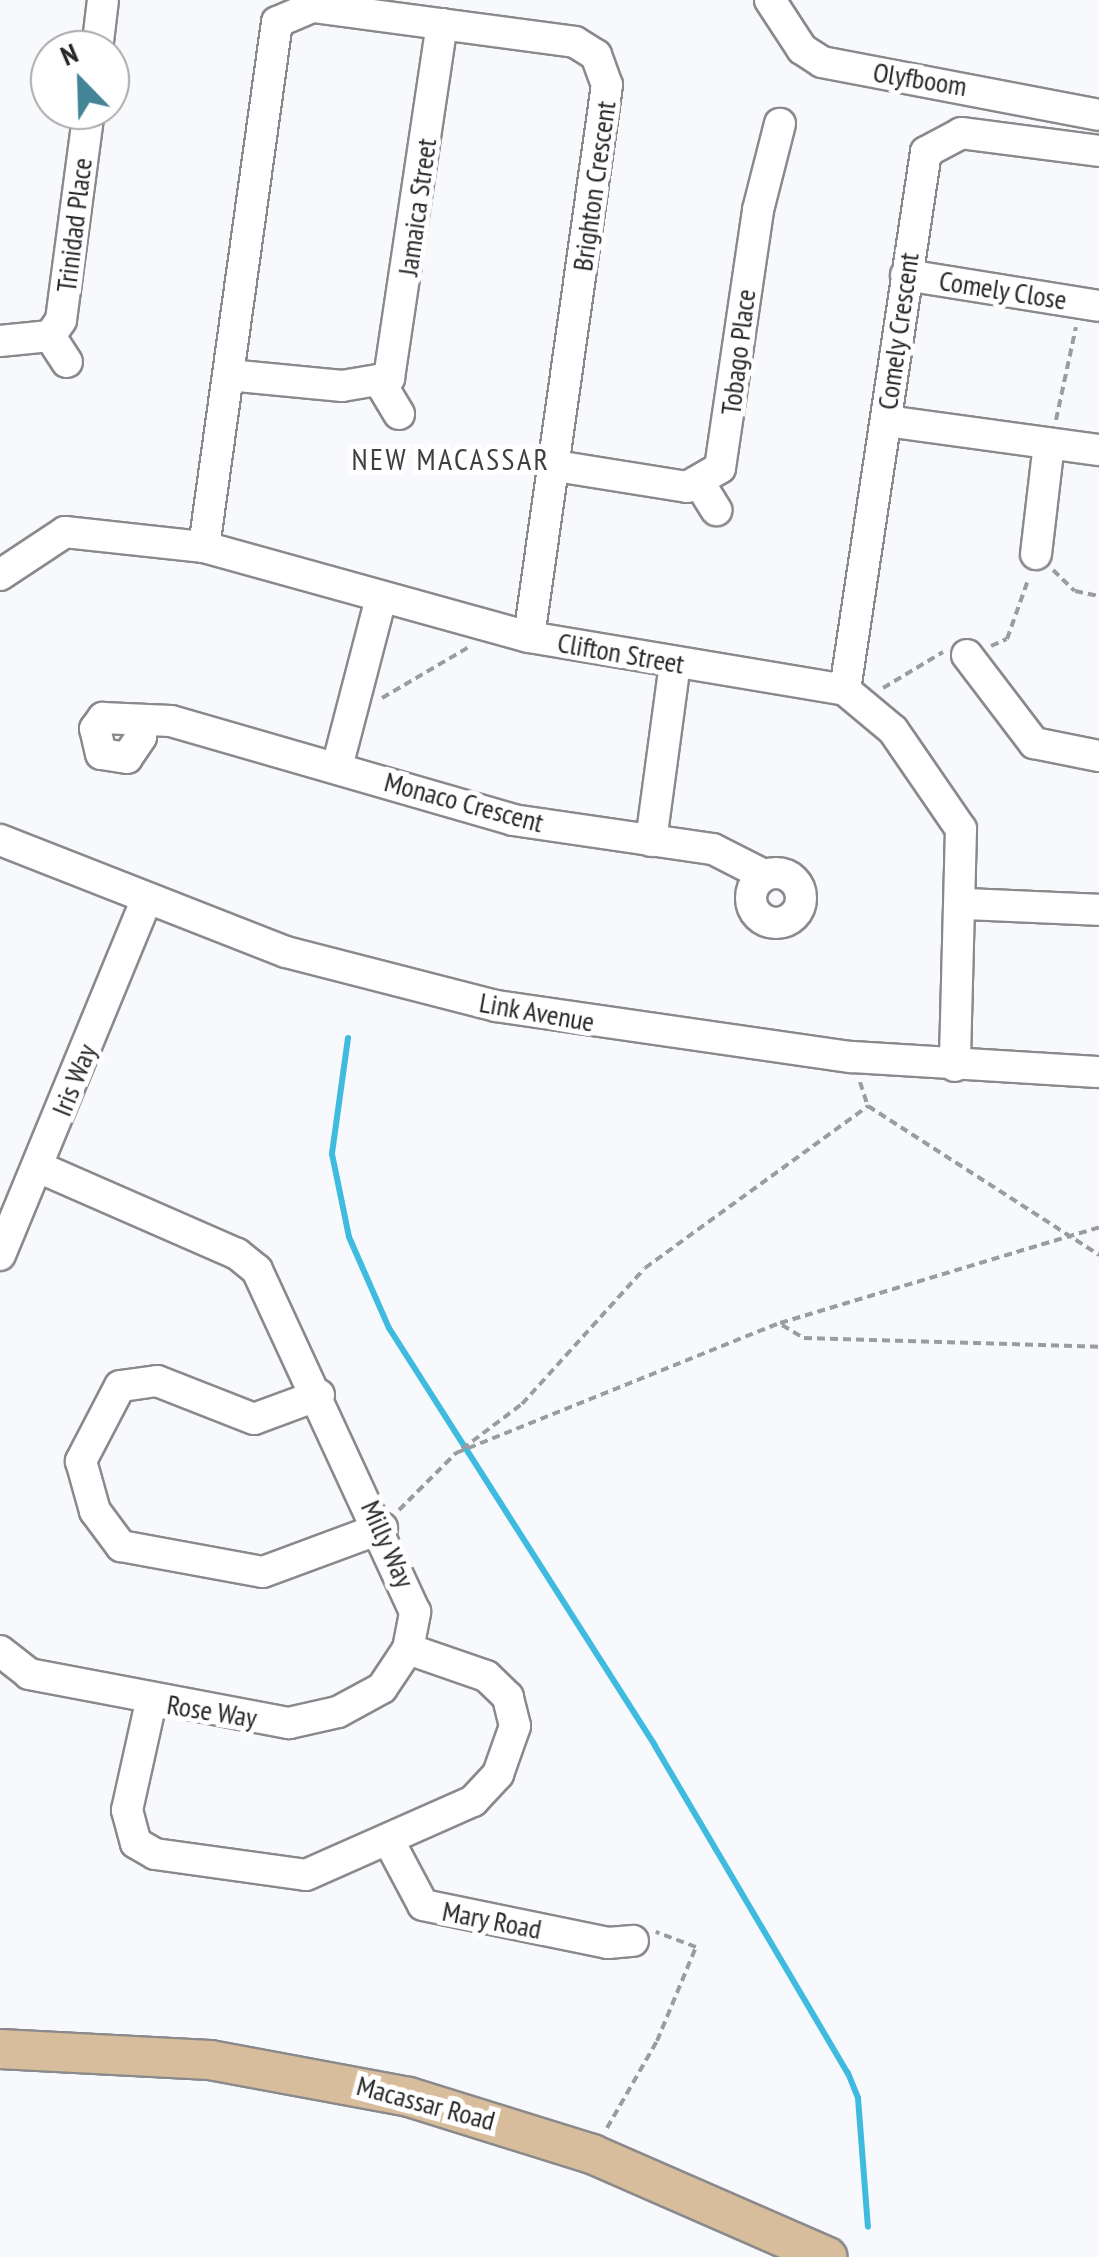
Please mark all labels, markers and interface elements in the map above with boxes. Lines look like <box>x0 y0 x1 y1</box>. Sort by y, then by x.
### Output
north arrow <box>30 30 130 130</box>
text: N <box>55 34 83 74</box>
street label: Olyfboom <box>871 55 969 103</box>
street label: Brighton Crescent <box>565 99 623 273</box>
street label: Jamaica Street <box>391 136 443 278</box>
street label: Trinidad Place <box>49 156 99 294</box>
street label: Comely Crescent <box>870 250 926 412</box>
street label: Comely Close <box>936 263 1070 317</box>
street label: Tobago Place <box>714 287 762 417</box>
district label: NEW MACASSAR <box>351 441 551 477</box>
street label: Clifton Street <box>555 625 687 681</box>
street label: Monaco Crescent <box>381 765 547 839</box>
street label: Link Avenue <box>476 985 598 1039</box>
street label: Iris Way <box>44 1039 104 1121</box>
street label: Milly Way <box>354 1495 422 1593</box>
street label: Rose Way <box>164 1687 260 1735</box>
street label: Mary Road <box>439 1894 545 1946</box>
street label: Macassar Road <box>353 2068 499 2138</box>

